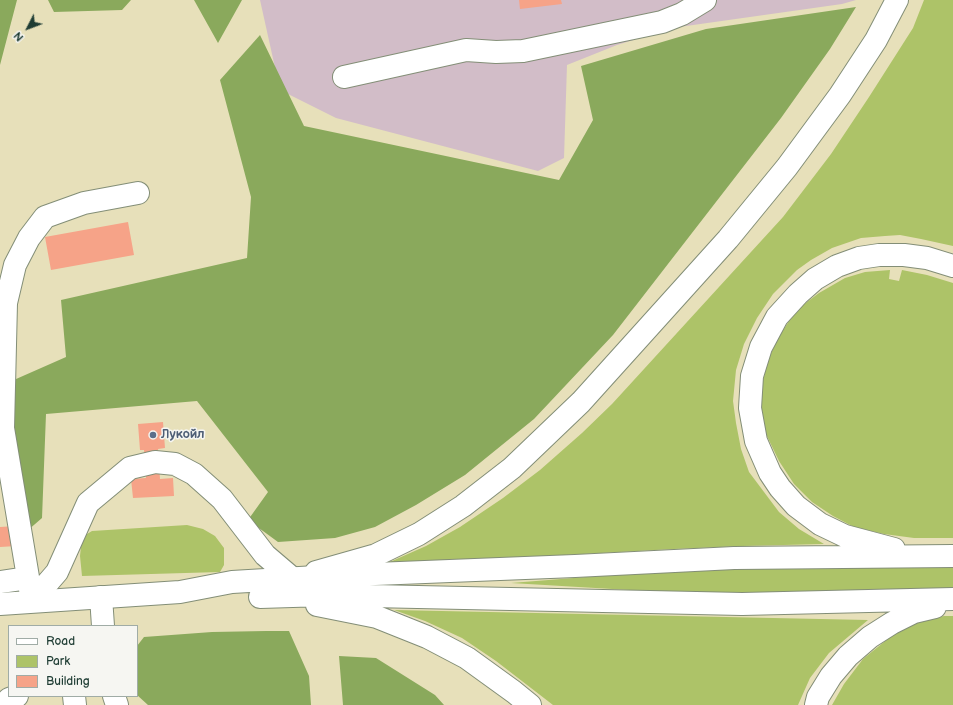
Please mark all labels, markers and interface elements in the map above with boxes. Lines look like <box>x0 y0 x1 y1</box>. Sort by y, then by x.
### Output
north arrow <box>8 8 48 48</box>
text: N <box>11 29 26 44</box>
place label: Лукойл <box>161 427 204 443</box>
marker: Лукойл <box>148 430 158 440</box>
legend <box>8 625 138 697</box>
text: Road <box>46 634 75 649</box>
text: Park <box>46 654 70 669</box>
text: Building <box>46 674 90 689</box>

